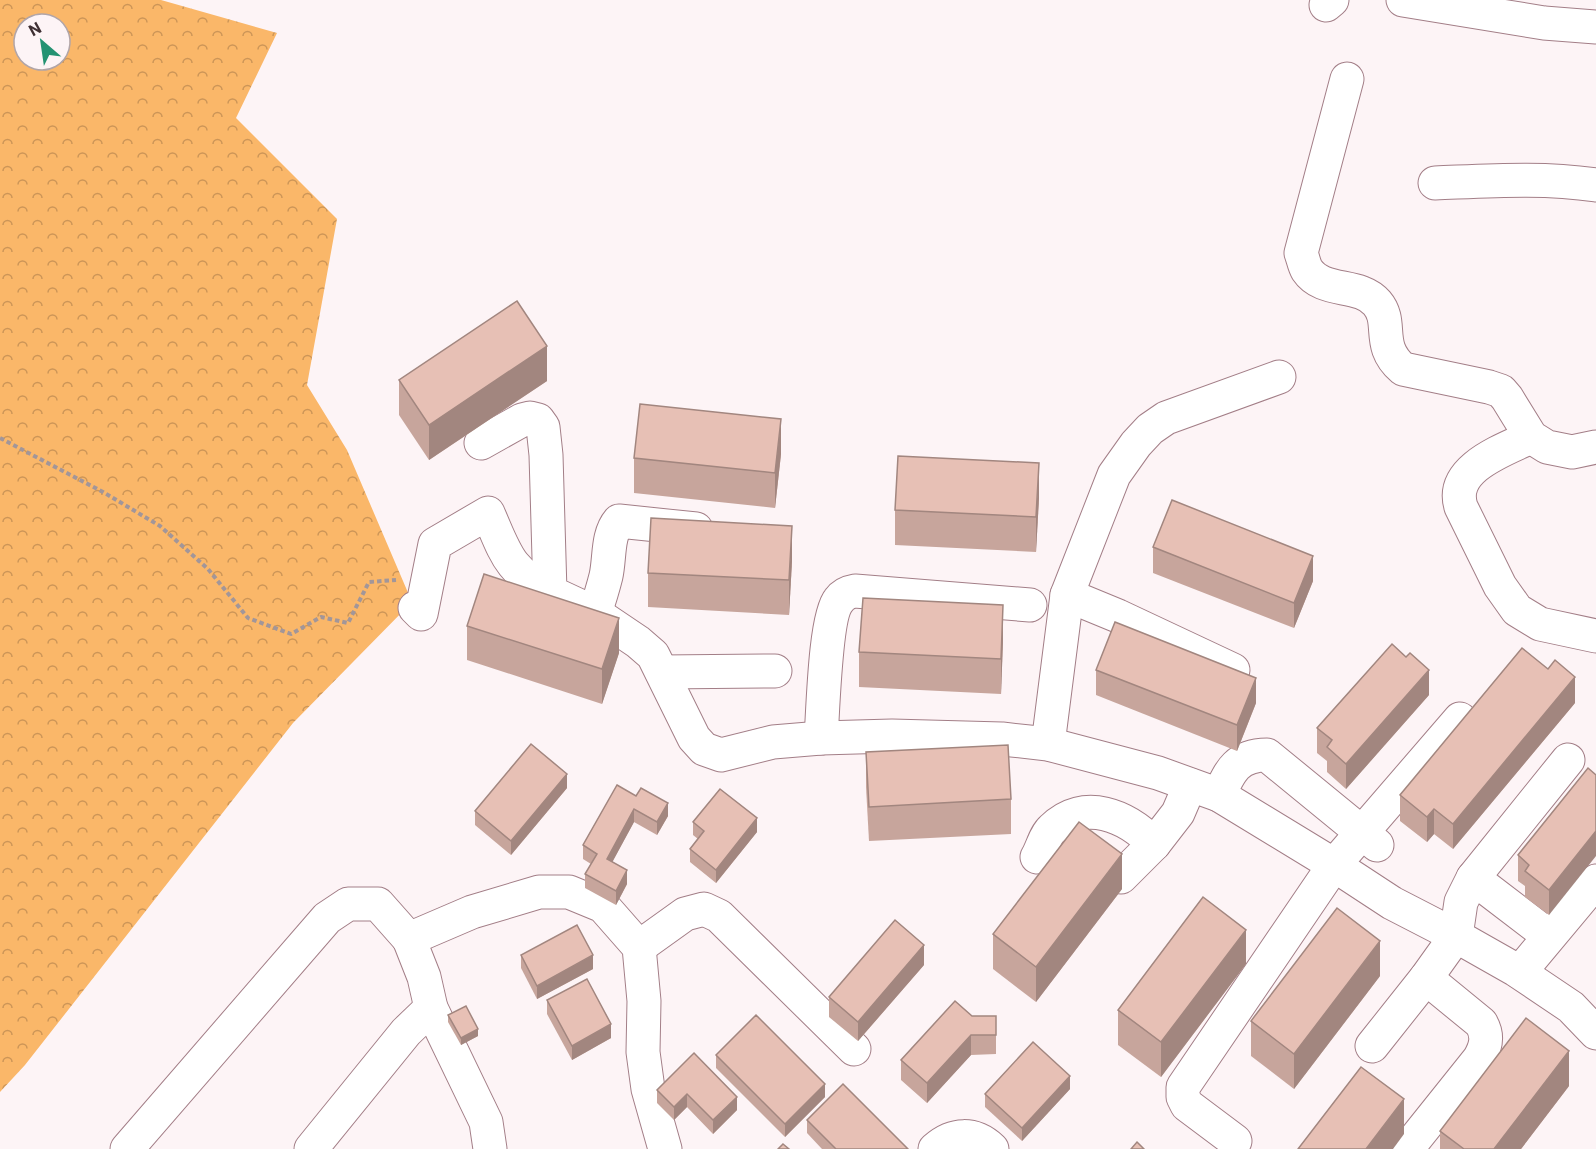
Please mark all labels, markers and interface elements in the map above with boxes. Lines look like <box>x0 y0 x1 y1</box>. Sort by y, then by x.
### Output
north arrow <box>12 12 72 72</box>
text: N <box>25 18 45 40</box>

